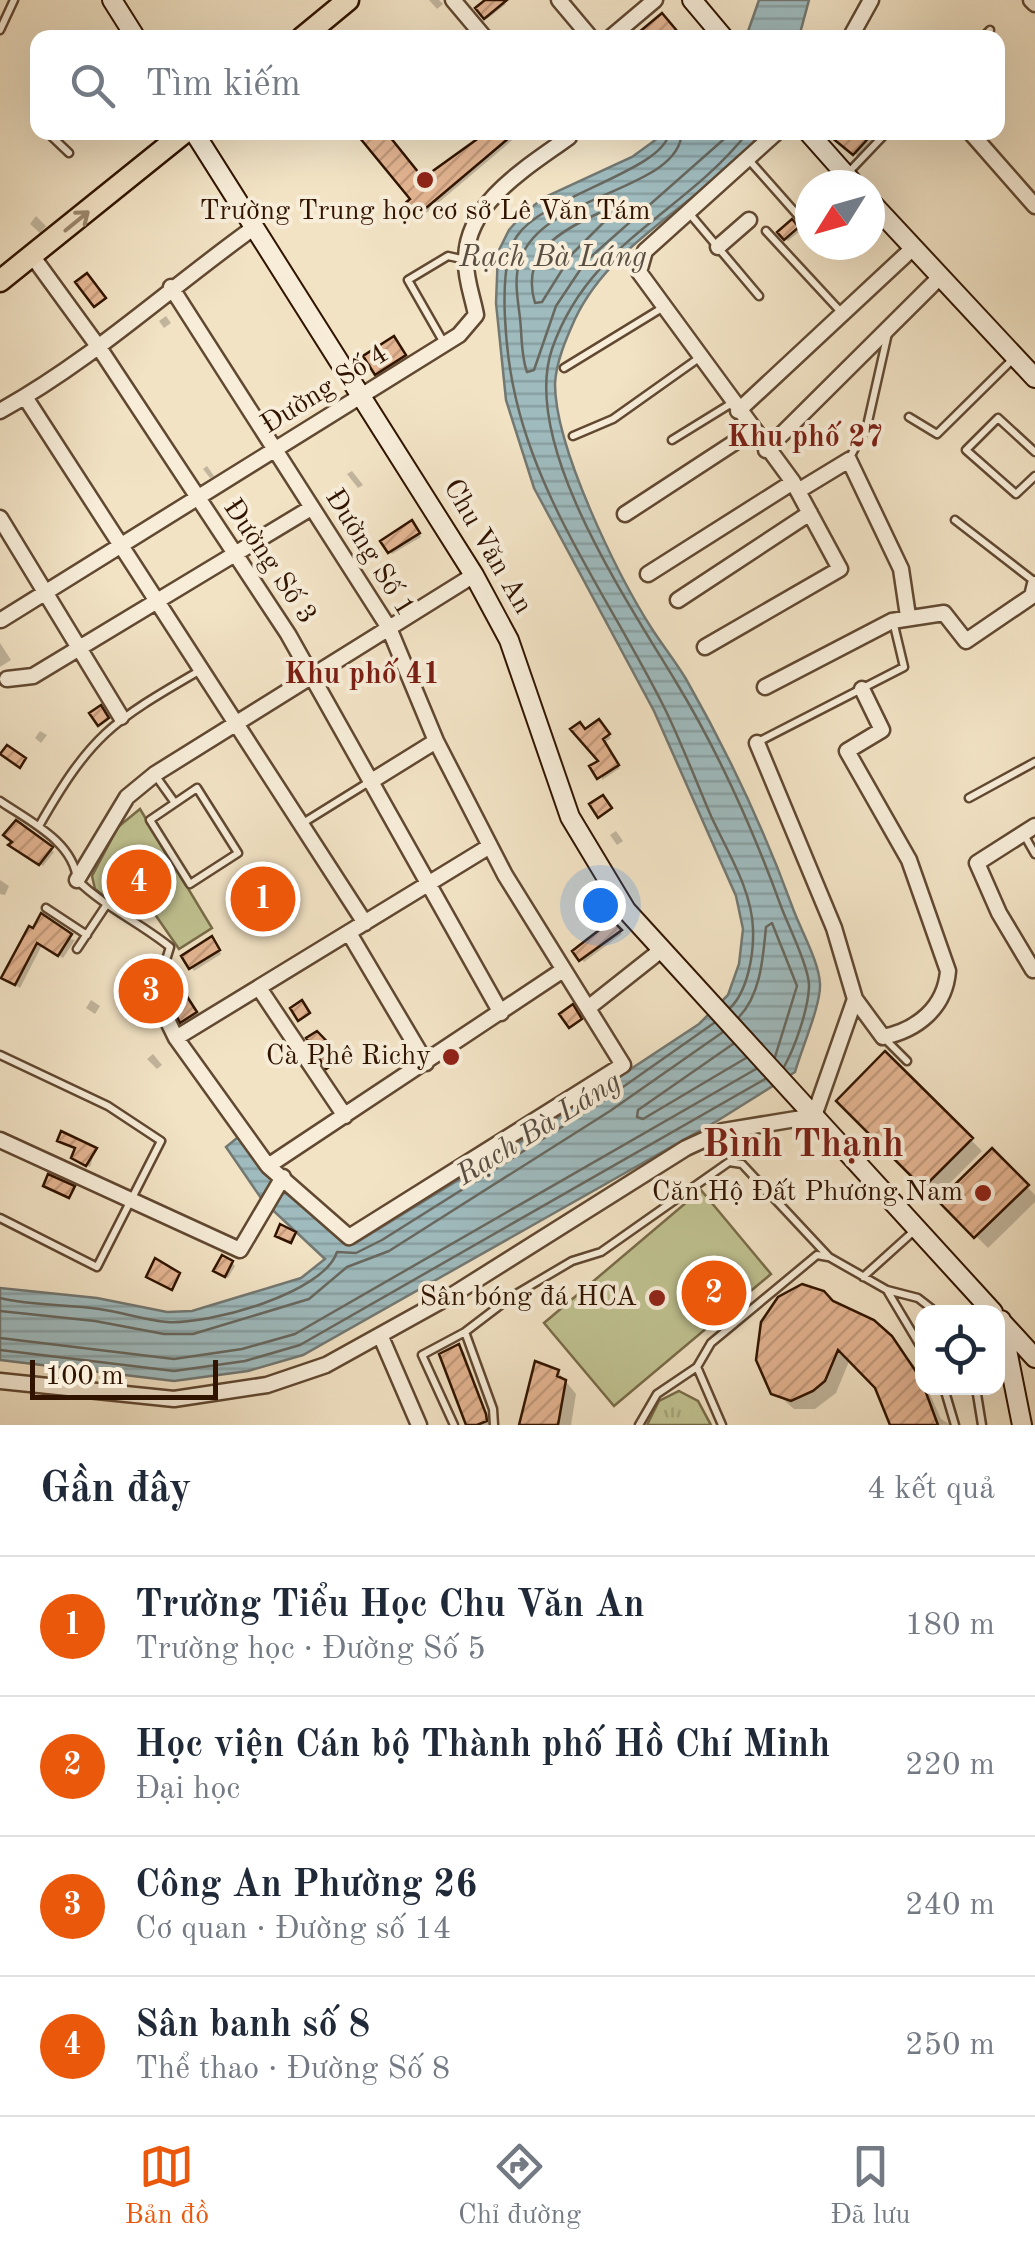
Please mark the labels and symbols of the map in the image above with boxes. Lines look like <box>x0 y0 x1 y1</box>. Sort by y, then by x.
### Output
marker: Trường Trung học cơ sở Lê Văn Tám <box>414 169 436 191</box>
north arrow <box>795 170 885 260</box>
place label: Trường Trung học cơ sở Lê Văn Tám <box>200 198 650 226</box>
one-way arrow <box>63 210 89 232</box>
water label: Rạch Bà Láng <box>458 243 647 273</box>
street label: Đường Số 4 <box>256 339 393 440</box>
district label: Khu phố 27 <box>727 420 883 453</box>
street label: Chu Văn An <box>437 475 537 619</box>
street label: Đường Số 1 <box>319 484 420 621</box>
street label: Đường Số 3 <box>217 494 322 629</box>
district label: Khu phố 41 <box>284 657 440 690</box>
pin: 4 <box>106 844 172 920</box>
pin: 1 <box>230 862 296 936</box>
your location <box>575 880 626 931</box>
pin: 3 <box>118 954 184 1028</box>
place label: Cà Phê Richy <box>266 1043 431 1071</box>
marker: Cà Phê Richy <box>440 1046 462 1068</box>
water label: Rạch Bà Láng <box>451 1067 626 1192</box>
district label: Bình Thạnh <box>702 1127 904 1165</box>
place label: Căn Hộ Đất Phương Nam <box>652 1178 963 1207</box>
marker: Căn Hộ Đất Phương Nam <box>972 1182 994 1204</box>
pin: 2 <box>682 1256 746 1330</box>
place label: Sân bóng đá HCA <box>419 1284 637 1312</box>
marker: Sân bóng đá HCA <box>646 1287 668 1309</box>
scale bar <box>30 1355 218 1400</box>

